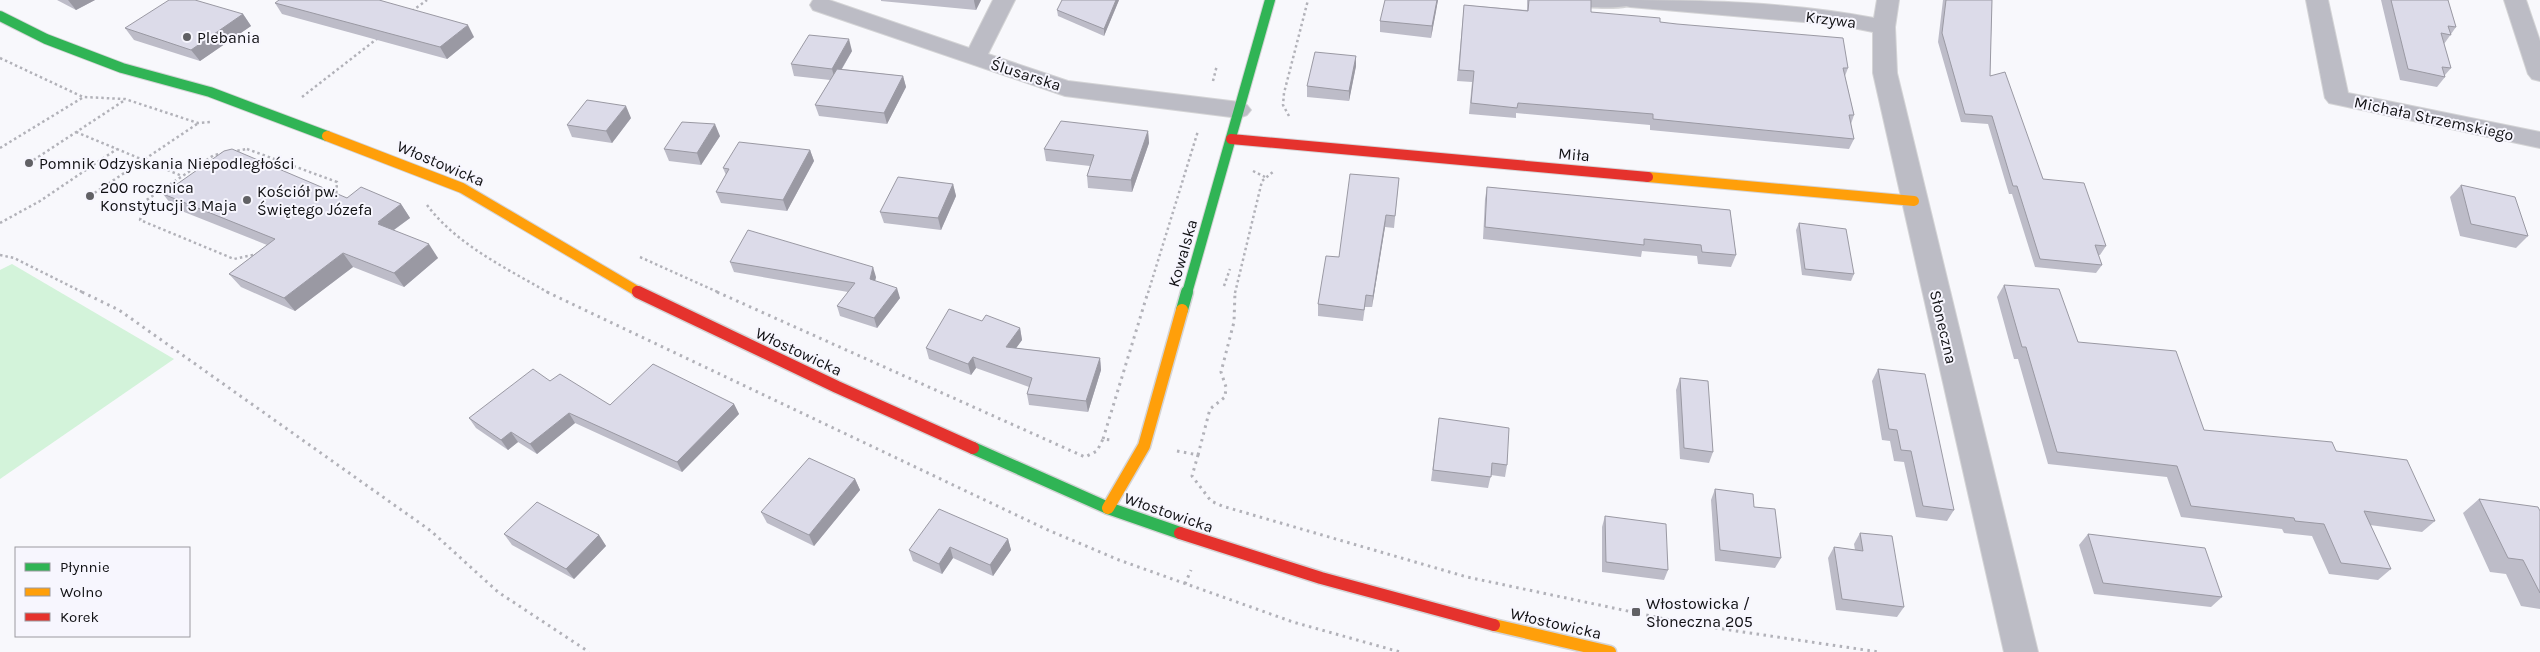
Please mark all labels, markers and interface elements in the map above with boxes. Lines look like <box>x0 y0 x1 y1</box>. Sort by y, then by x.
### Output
street label: Krzywa <box>1804 7 1857 32</box>
place label: Plebania <box>197 28 260 47</box>
marker: Plebania <box>181 31 193 43</box>
street label: Ślusarska <box>988 54 1064 95</box>
street label: Michała Strzemskiego <box>2352 92 2515 145</box>
street label: Włostowicka <box>394 137 487 190</box>
street label: Miła <box>1557 144 1591 165</box>
place label: Pomnik Odzyskania Niepodległości <box>39 154 295 173</box>
marker: Pomnik Odzyskania Niepodległości <box>23 157 35 169</box>
place label: 200 rocznica Konstytucji 3 Maja <box>100 178 237 215</box>
place label: Kościół pw. Świętego Józefa <box>257 182 372 219</box>
marker: 200 rocznica Konstytucji 3 Maja <box>84 190 96 202</box>
marker: Kościół pw. Świętego Józefa <box>241 194 253 206</box>
street label: Kowalska <box>1164 217 1201 289</box>
street label: Słoneczna <box>1926 288 1961 366</box>
street label: Włostowicka <box>753 323 845 380</box>
street label: Włostowicka <box>1122 488 1216 537</box>
legend <box>15 547 190 637</box>
text: Płynnie <box>60 558 110 576</box>
text: Wolno <box>60 583 103 601</box>
place label: Włostowicka / Słoneczna 205 <box>1646 594 1753 631</box>
street label: Włostowicka <box>1508 604 1603 643</box>
marker: Włostowicka / Słoneczna 205 <box>1630 606 1642 618</box>
text: Korek <box>60 608 99 626</box>

